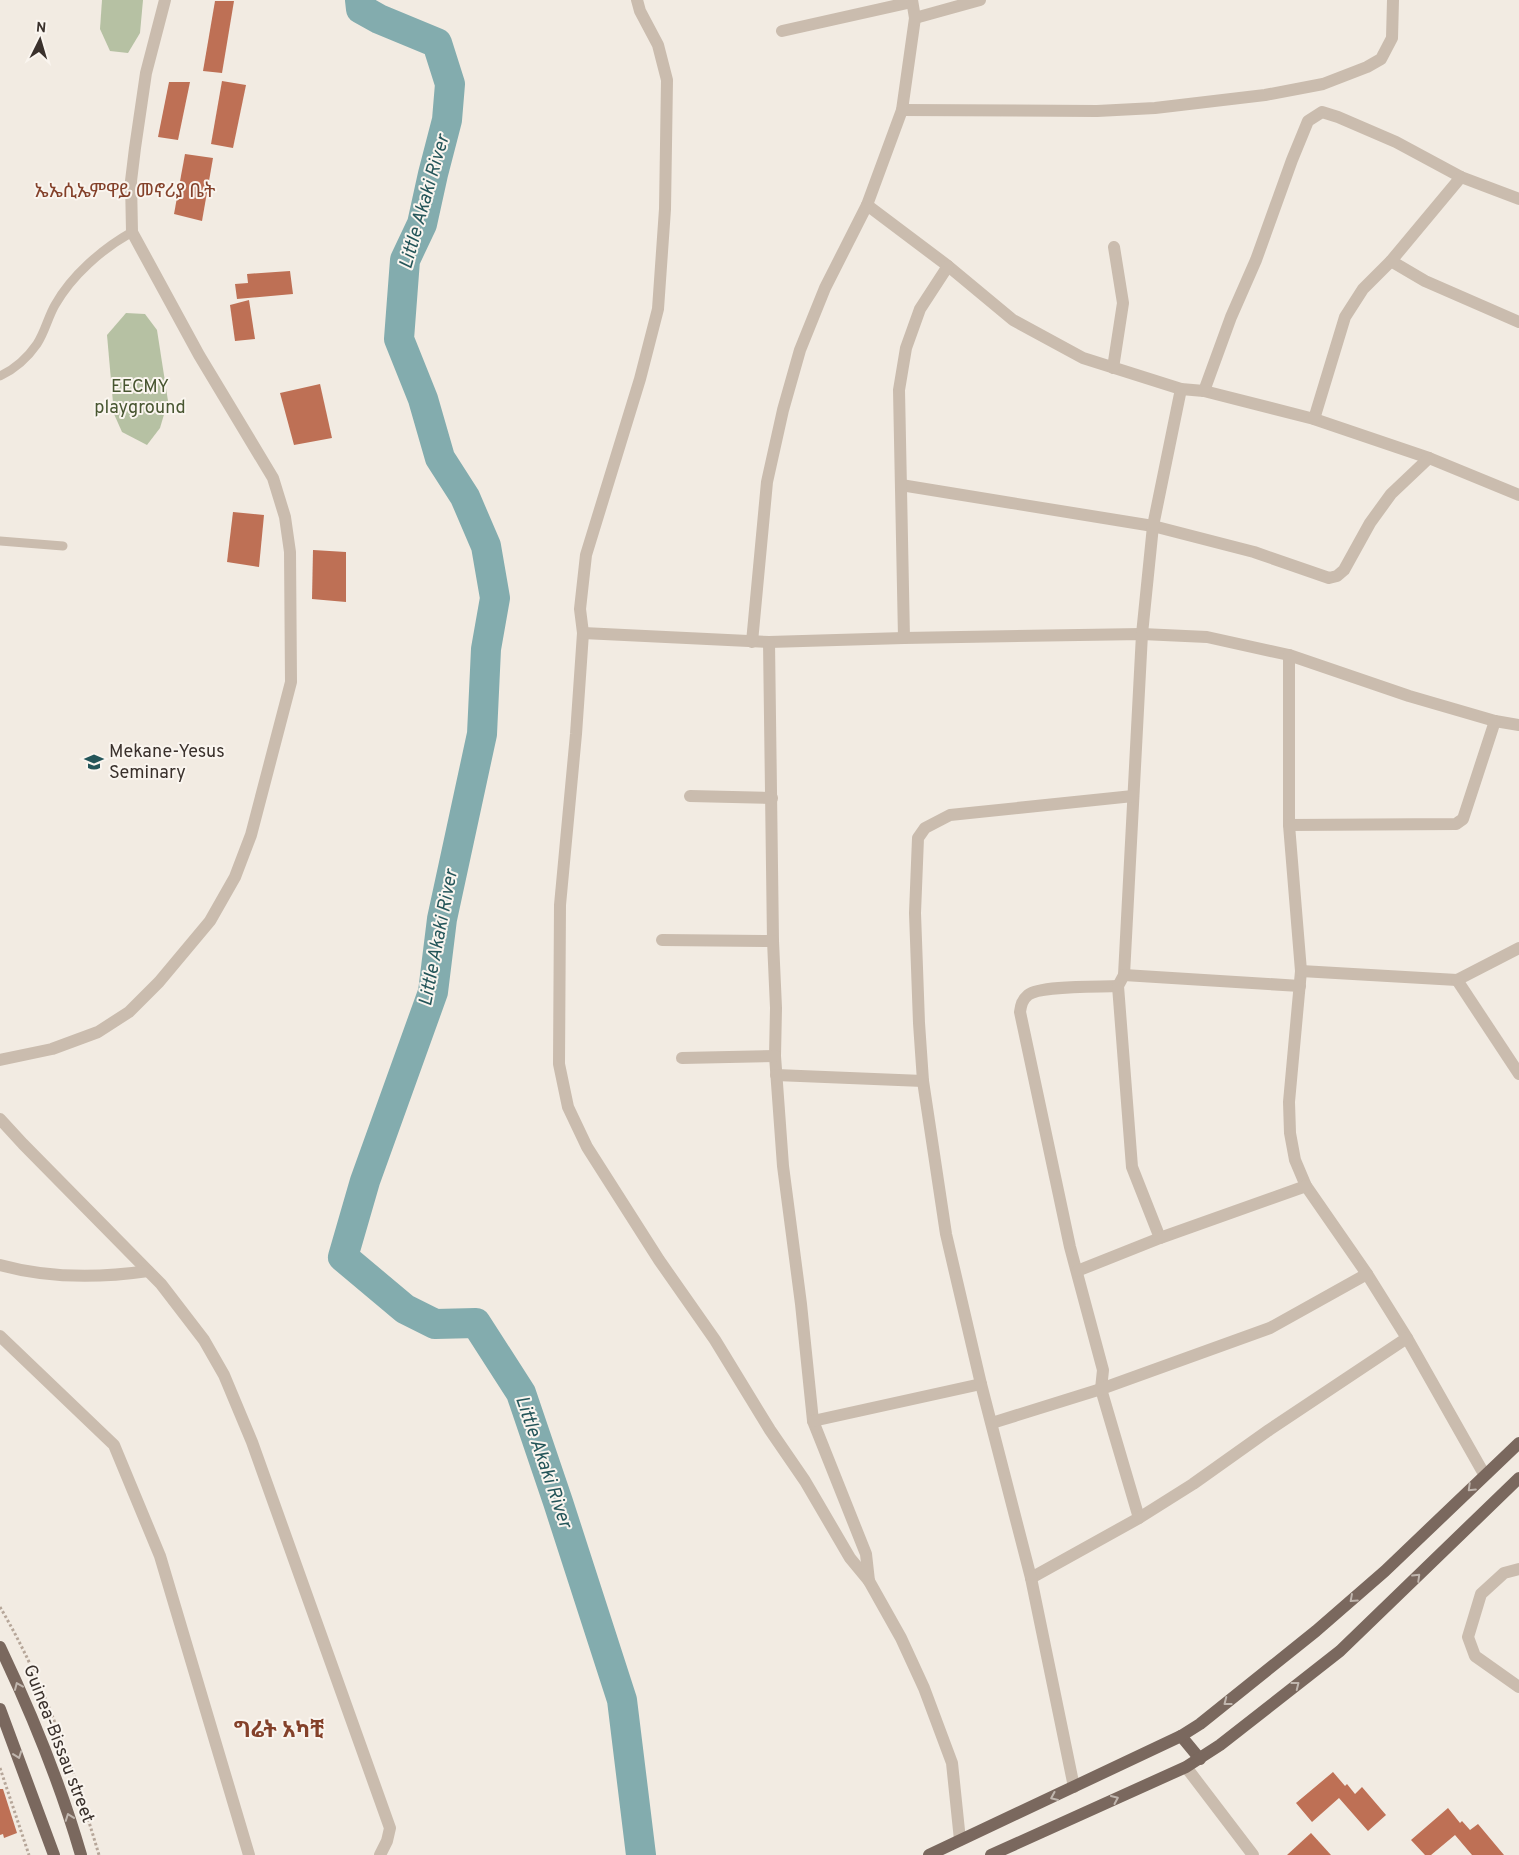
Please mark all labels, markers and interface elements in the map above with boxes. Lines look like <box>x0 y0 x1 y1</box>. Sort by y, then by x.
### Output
north arrow <box>15 15 65 65</box>
text: N <box>35 20 47 37</box>
water label: Little Akaki River <box>394 130 456 272</box>
district label: ኤኤሲኤምዋይ መኖሪያ ቤት <box>35 180 216 204</box>
park label: EECMY playground <box>94 376 186 420</box>
place label: Mekane-Yesus Seminary <box>109 741 225 785</box>
school or university icon: Mekane-Yesus Seminary <box>83 751 105 773</box>
water label: Little Akaki River <box>414 866 464 1008</box>
water label: Little Akaki River <box>509 1393 577 1533</box>
one-way arrow <box>1467 1482 1476 1491</box>
one-way arrow <box>1411 1574 1420 1583</box>
one-way arrow <box>1349 1594 1358 1603</box>
street label: Guinea-Bissau street <box>17 1662 99 1826</box>
one-way arrow <box>13 1682 24 1691</box>
one-way arrow <box>1290 1683 1299 1691</box>
one-way arrow <box>1224 1697 1233 1705</box>
district label: ግሬት አካቺ <box>234 1718 324 1745</box>
one-way arrow <box>12 1750 22 1758</box>
one-way arrow <box>1050 1790 1059 1801</box>
one-way arrow <box>1110 1794 1119 1805</box>
one-way arrow <box>64 1814 74 1822</box>

